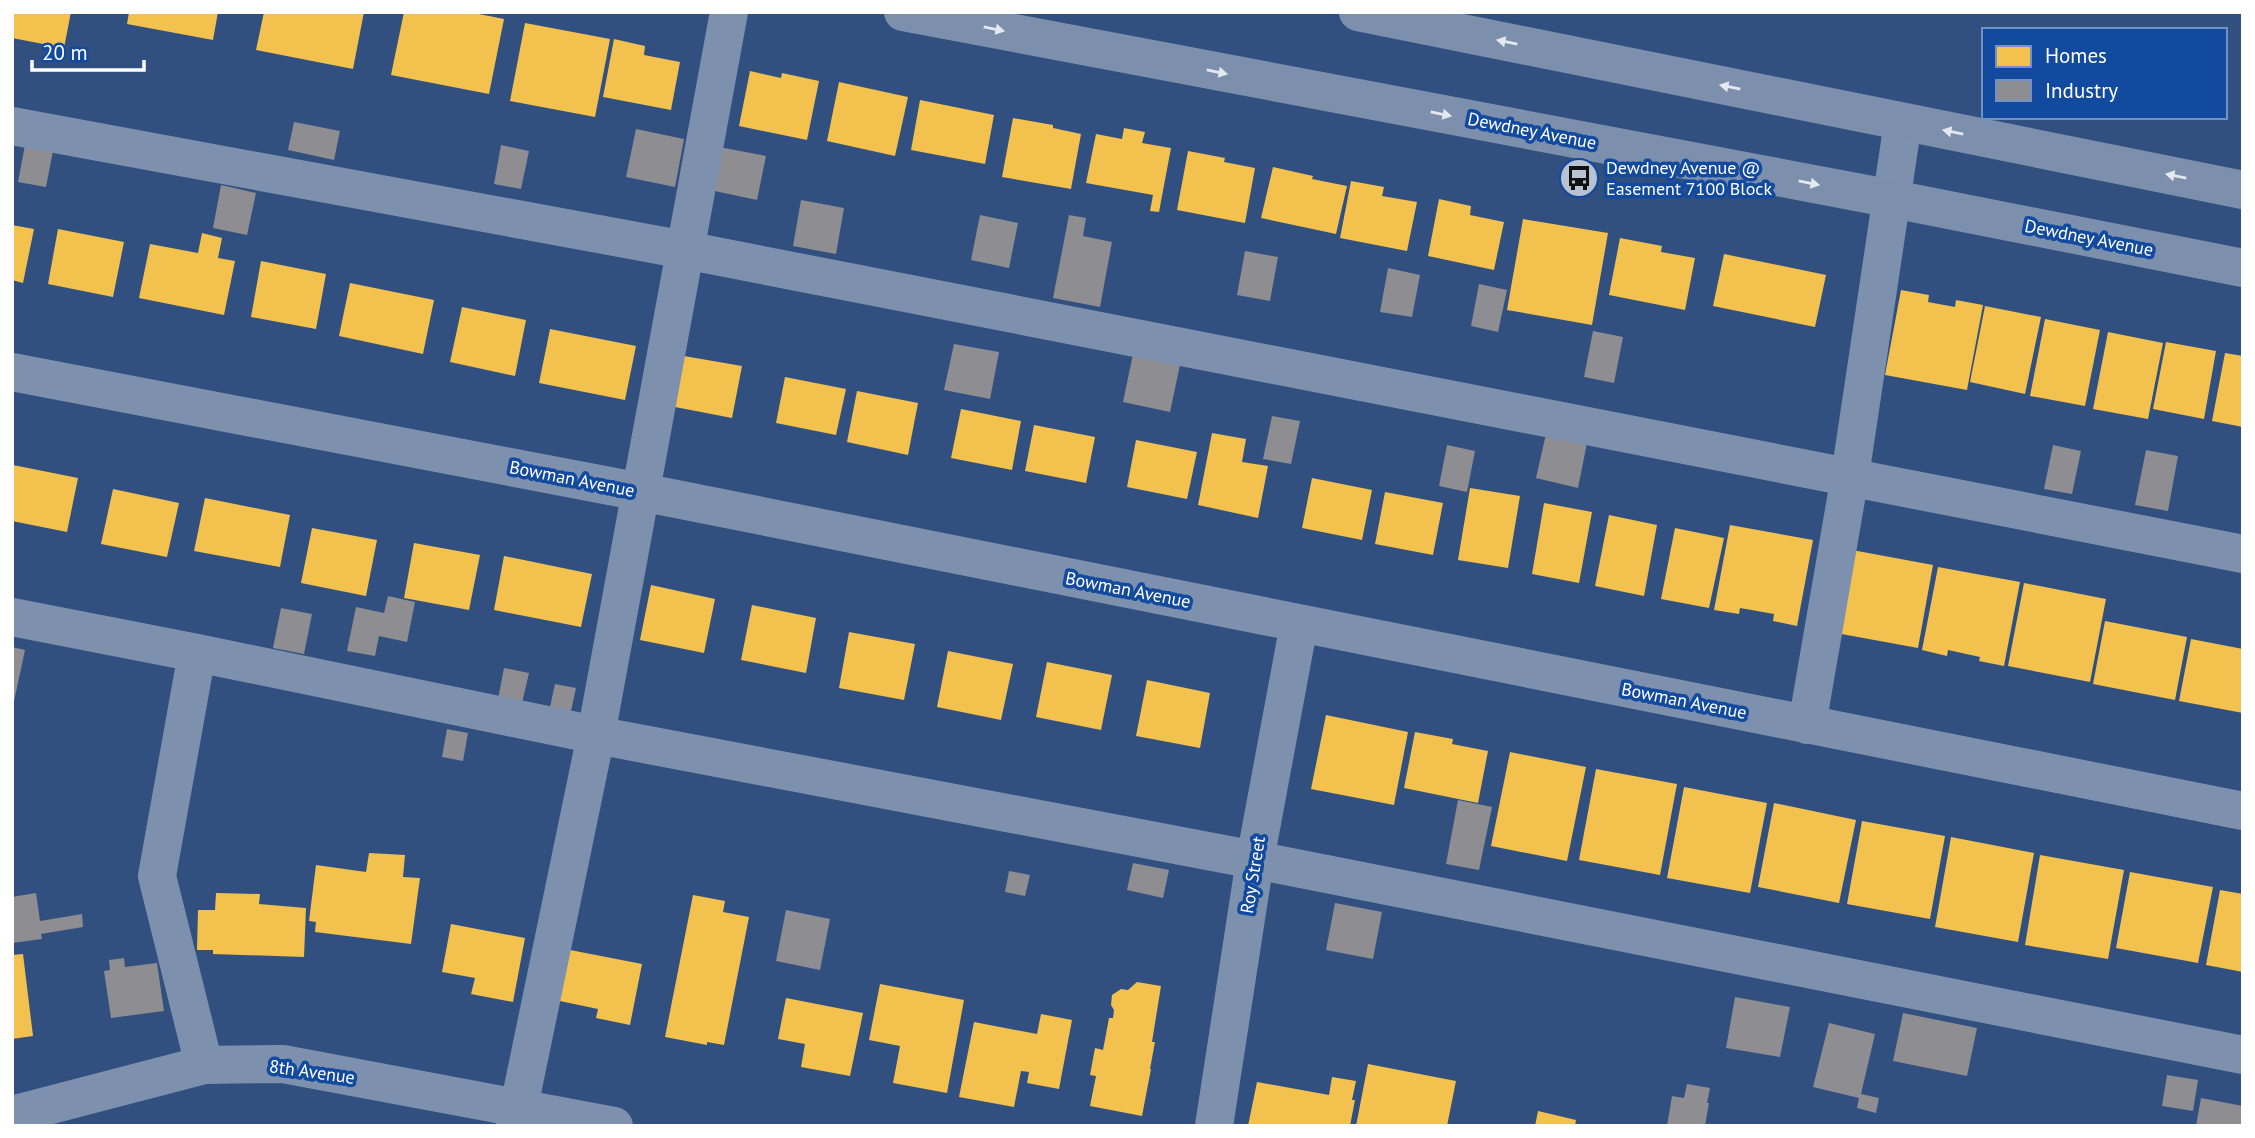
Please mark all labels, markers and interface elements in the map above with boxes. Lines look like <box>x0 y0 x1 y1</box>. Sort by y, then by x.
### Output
one-way arrow <box>983 24 1005 35</box>
scale bar <box>32 28 144 72</box>
legend <box>1982 28 2227 119</box>
one-way arrow <box>1496 37 1518 48</box>
text: 20 m <box>42 39 88 66</box>
text: Homes <box>2045 42 2107 69</box>
one-way arrow <box>1207 66 1229 77</box>
text: Industry <box>2045 77 2118 104</box>
one-way arrow <box>1719 82 1741 93</box>
street label: Dewdney Avenue <box>1466 107 1598 154</box>
one-way arrow <box>1430 109 1452 120</box>
one-way arrow <box>1942 126 1964 137</box>
place label: Dewdney Avenue @ Easement 7100 Block <box>1606 156 1772 200</box>
bus stop icon: Dewdney Avenue @ Easement 7100 Block <box>1558 157 1600 199</box>
one-way arrow <box>2165 171 2187 182</box>
one-way arrow <box>1798 178 1820 189</box>
street label: Dewdney Avenue <box>2023 214 2155 261</box>
street label: Bowman Avenue <box>508 455 637 502</box>
street label: Bowman Avenue <box>1064 566 1193 613</box>
street label: Bowman Avenue <box>1620 677 1749 724</box>
street label: Roy Street <box>1235 835 1270 915</box>
street label: 8th Avenue <box>268 1054 356 1089</box>

